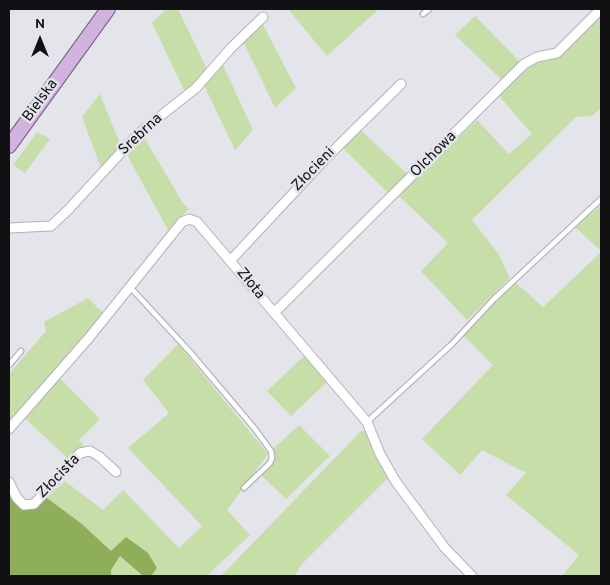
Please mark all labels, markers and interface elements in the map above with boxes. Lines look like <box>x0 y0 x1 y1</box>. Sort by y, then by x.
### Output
north arrow <box>15 15 65 65</box>
text: N <box>35 16 45 33</box>
street label: Bielska <box>20 76 62 126</box>
street label: Srebrna <box>115 110 167 160</box>
street label: Olchowa <box>407 128 461 182</box>
street label: Złocieni <box>289 144 339 196</box>
street label: Złota <box>232 265 268 303</box>
street label: Złocista <box>34 451 84 503</box>

